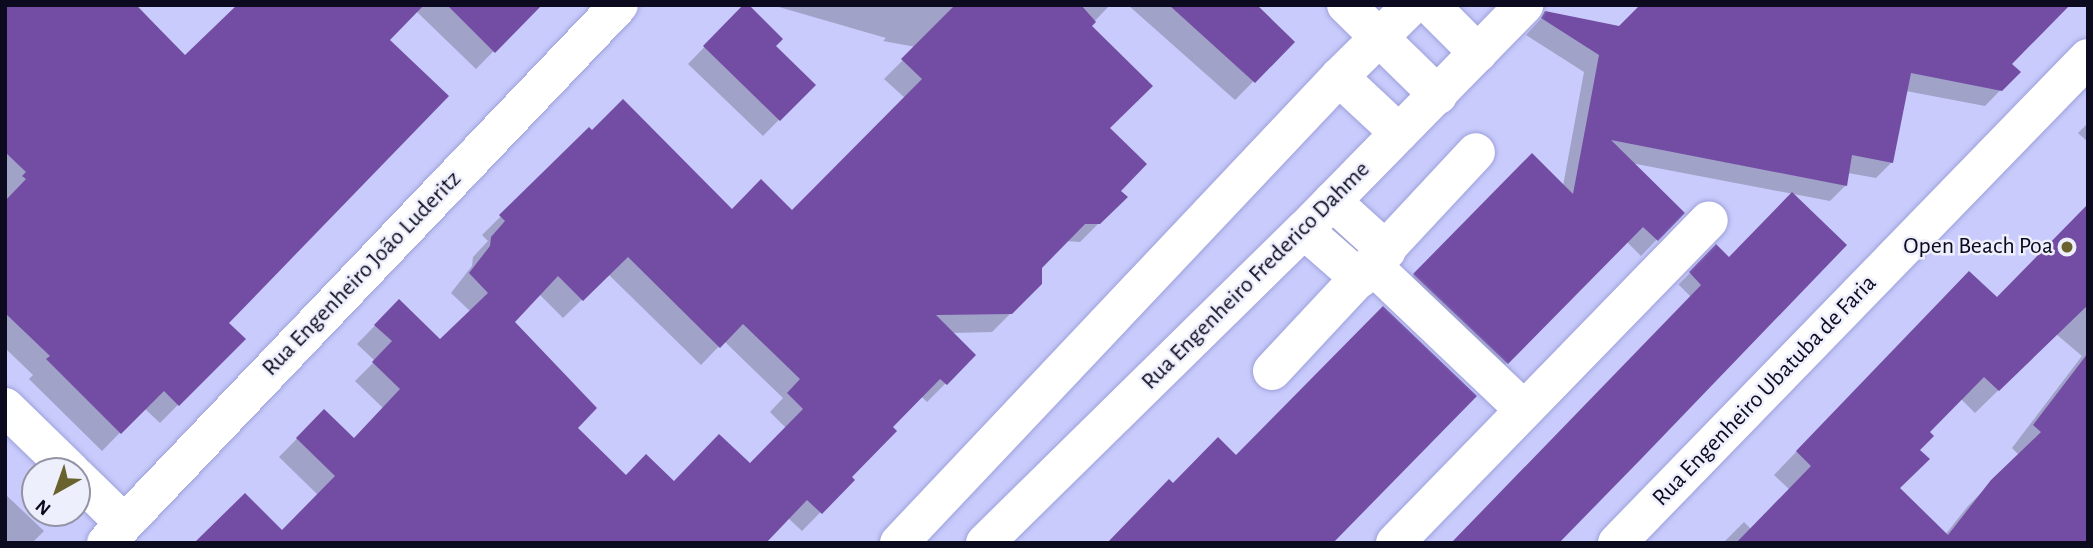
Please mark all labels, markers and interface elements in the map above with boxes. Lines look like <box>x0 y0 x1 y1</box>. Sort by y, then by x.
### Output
street label: Rua Engenheiro Frederico Dahme <box>1136 156 1376 396</box>
street label: Rua Engenheiro João Luderitz <box>256 165 468 383</box>
place label: Open Beach Poa <box>1903 233 2053 261</box>
marker: Open Beach Poa <box>2059 239 2075 255</box>
street label: Rua Engenheiro Ubatuba de Faria <box>1647 269 1883 513</box>
north arrow <box>21 457 91 527</box>
text: N <box>32 495 55 518</box>

